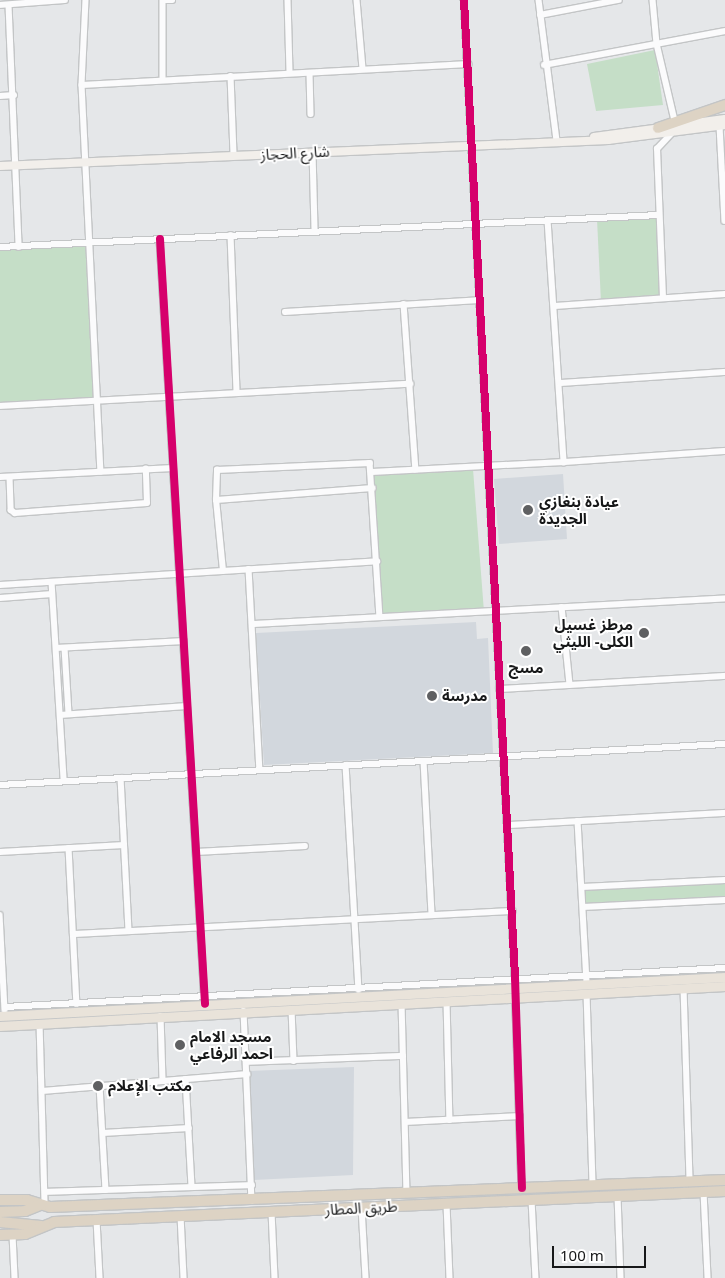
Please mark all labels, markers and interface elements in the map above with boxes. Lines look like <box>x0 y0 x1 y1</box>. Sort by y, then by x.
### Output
street label: شارع الحجاز <box>260 142 330 164</box>
place label: عيادة بنغازي الجديدة <box>539 492 619 527</box>
marker: عيادة بنغازي الجديدة <box>521 503 535 517</box>
place label: مرطز غسيل الكلى- الليثي <box>553 615 633 650</box>
marker: مرطز غسيل الكلى- الليثي <box>637 626 651 640</box>
marker: مسج <box>520 645 532 657</box>
place label: مسج <box>508 659 544 677</box>
place label: مدرسة <box>442 687 488 705</box>
marker: مدرسة <box>426 690 438 702</box>
place label: مسجد الامام احمد الرفاعي <box>190 1027 273 1062</box>
marker: مسجد الامام احمد الرفاعي <box>174 1039 186 1051</box>
place label: مكتب الإعلام <box>108 1077 192 1095</box>
marker: مكتب الإعلام <box>92 1080 104 1092</box>
street label: طريق المطار <box>324 1197 398 1219</box>
scale bar <box>555 1236 649 1268</box>
text: 100 m <box>560 1245 604 1265</box>

